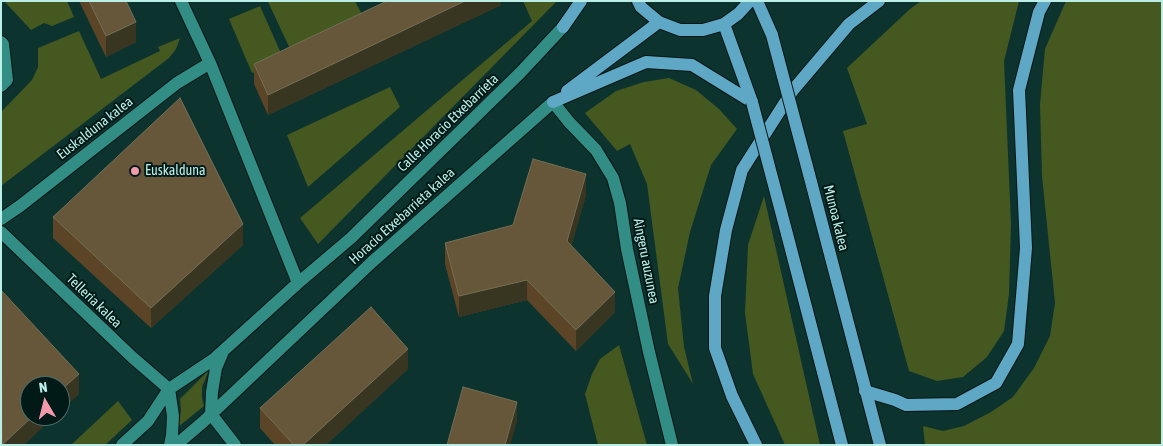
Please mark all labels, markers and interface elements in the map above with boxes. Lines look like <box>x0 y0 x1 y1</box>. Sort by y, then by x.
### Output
street label: Calle Horacio Etxebarrieta <box>394 71 502 175</box>
street label: Euskalduna kalea <box>54 93 136 163</box>
place label: Euskalduna <box>145 163 206 179</box>
street label: Horacio Etxebarrieta kalea <box>346 164 458 268</box>
marker: Euskalduna <box>129 165 141 177</box>
street label: Munoa kalea <box>820 183 852 253</box>
street label: Aingeru auzunea <box>630 217 662 305</box>
street label: Telleria kalea <box>63 271 125 331</box>
north arrow <box>20 376 70 426</box>
text: N <box>38 379 48 396</box>

